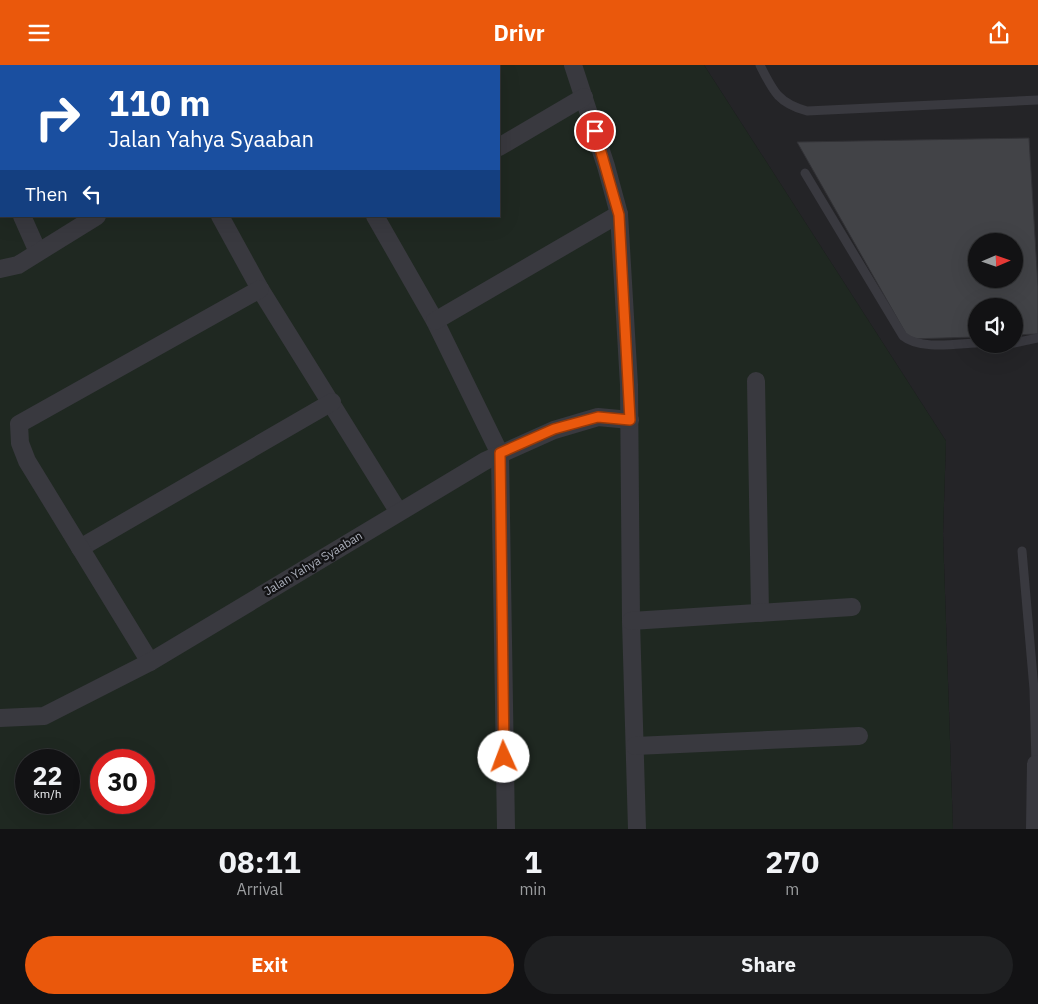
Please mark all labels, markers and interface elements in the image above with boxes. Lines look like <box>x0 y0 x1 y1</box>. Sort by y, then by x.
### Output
text: Drivr <box>493 18 545 47</box>
icon: menu <box>25 19 53 47</box>
icon: share <box>985 19 1013 47</box>
text: 110 m <box>108 80 211 126</box>
icon: right <box>25 85 90 150</box>
pin <box>574 110 616 152</box>
icon: arrive <box>581 117 609 145</box>
text: Jalan Yahya Syaaban <box>108 124 314 153</box>
icon: left <box>78 180 106 208</box>
text: Then <box>25 182 68 206</box>
north arrow <box>968 233 1022 287</box>
map controls <box>968 233 1023 353</box>
button: sound <box>968 298 1023 353</box>
street label: Jalan Yahya Syaaban <box>261 528 365 598</box>
position arrow <box>477 730 529 782</box>
speed limit sign: 30 <box>90 749 155 814</box>
text: 22 <box>32 759 63 792</box>
text: km/h <box>33 786 62 801</box>
text: 08:11 <box>219 842 301 881</box>
text: 1 <box>524 842 542 881</box>
text: 270 <box>765 842 819 881</box>
text: Arrival <box>236 879 283 899</box>
text: min <box>519 879 546 899</box>
text: m <box>785 879 799 899</box>
button: Exit <box>25 936 514 994</box>
button: Share <box>524 936 1013 994</box>

